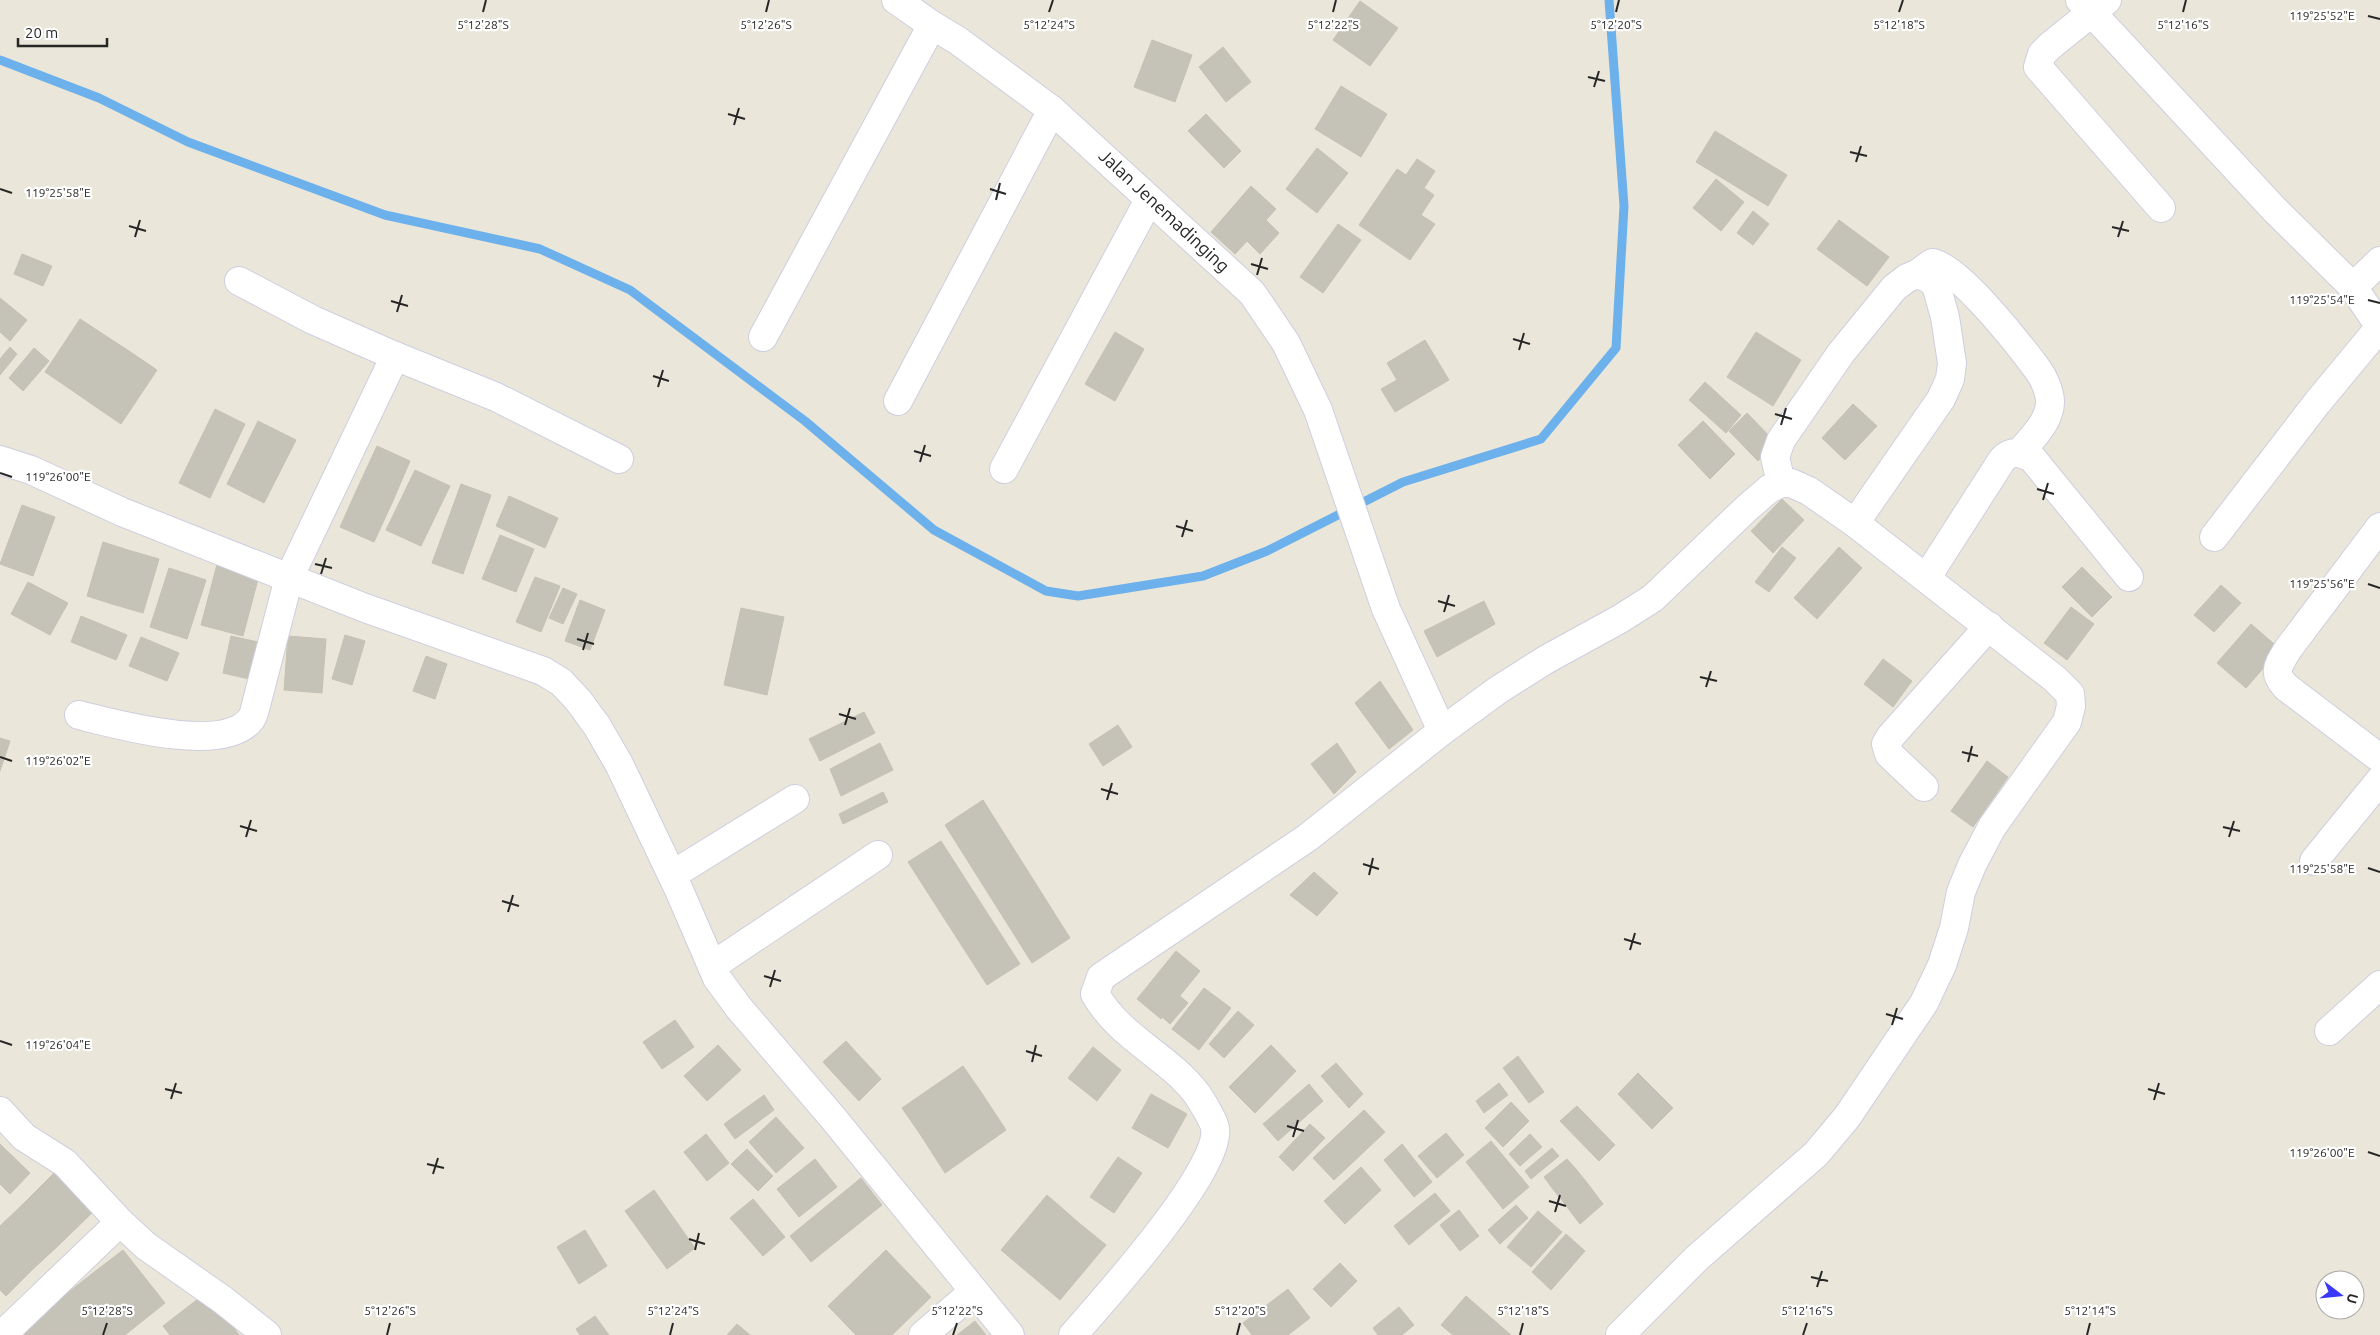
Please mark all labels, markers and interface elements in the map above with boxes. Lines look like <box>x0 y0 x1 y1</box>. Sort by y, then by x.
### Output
text: 119°25'52"E <box>2289 9 2355 22</box>
scale bar <box>18 15 106 47</box>
text: 5°12'28"S <box>457 18 509 31</box>
text: 5°12'26"S <box>740 18 792 31</box>
text: 5°12'24"S <box>1023 18 1075 31</box>
text: 5°12'22"S <box>1307 18 1359 31</box>
text: 5°12'20"S <box>1590 18 1642 31</box>
text: 5°12'18"S <box>1873 18 1925 31</box>
text: 5°12'16"S <box>2157 18 2209 31</box>
text: 20 m <box>25 24 58 41</box>
street label: Jalan Jenemadinging <box>1095 145 1234 276</box>
text: 119°25'58"E <box>25 186 91 199</box>
text: 119°25'54"E <box>2289 293 2355 306</box>
text: 119°26'00"E <box>25 470 91 483</box>
text: 119°25'56"E <box>2289 577 2355 590</box>
text: 119°26'02"E <box>25 754 91 767</box>
text: 119°25'58"E <box>2289 862 2355 875</box>
text: 119°26'04"E <box>25 1038 91 1051</box>
text: 119°26'00"E <box>2289 1146 2355 1159</box>
north arrow <box>2315 1270 2365 1320</box>
text: U <box>2343 1292 2362 1306</box>
text: 5°12'28"S <box>81 1304 133 1317</box>
text: 5°12'26"S <box>364 1304 416 1317</box>
text: 5°12'24"S <box>647 1304 699 1317</box>
text: 5°12'22"S <box>931 1304 983 1317</box>
text: 5°12'20"S <box>1214 1304 1266 1317</box>
text: 5°12'18"S <box>1497 1304 1549 1317</box>
text: 5°12'16"S <box>1781 1304 1833 1317</box>
text: 5°12'14"S <box>2064 1304 2116 1317</box>

